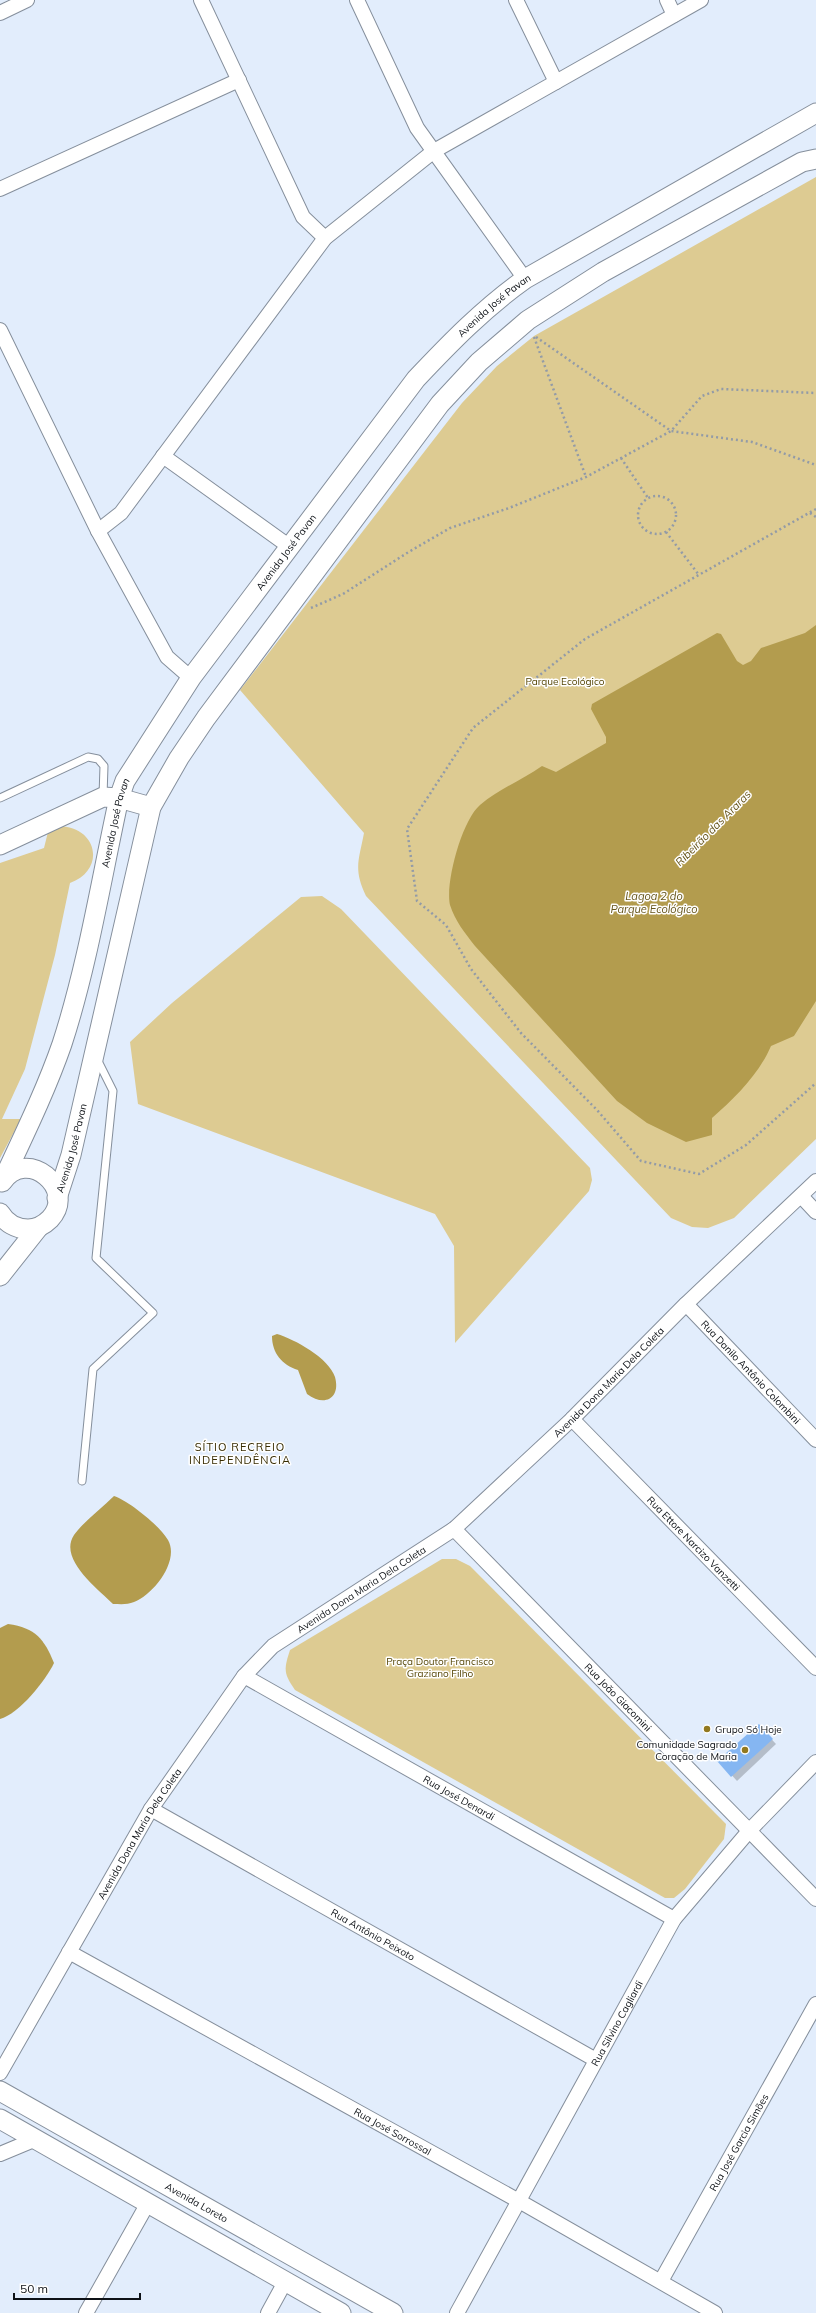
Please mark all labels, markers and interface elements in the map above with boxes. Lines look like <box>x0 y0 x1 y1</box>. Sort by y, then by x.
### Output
street label: Avenida José Pavan <box>454 271 533 340</box>
street label: Avenida José Pavan <box>253 511 319 593</box>
park label: Parque Ecológico <box>525 675 605 688</box>
street label: Avenida José Pavan <box>98 775 132 869</box>
water label: Ribeirão das Araras <box>672 787 754 869</box>
water label: Lagoa 2 do Parque Ecológico <box>610 889 698 916</box>
street label: Avenida José Pavan <box>53 1102 89 1194</box>
street label: Rua Danilo Antônio Colombini <box>698 1317 804 1427</box>
street label: Avenida Dona Maria Dela Coleta <box>550 1324 666 1440</box>
district label: SÍTIO RECREIO INDEPENDÊNCIA <box>189 1440 291 1467</box>
street label: Rua Ettore Narcizo Vanzetti <box>645 1493 743 1593</box>
street label: Avenida Dona Maria Dela Coleta <box>294 1543 428 1636</box>
park label: Praça Doutor Francisco Graziano Filho <box>386 1655 494 1680</box>
street label: Rua João Giacomini <box>582 1660 655 1734</box>
place label: Grupo Só Hoje <box>715 1723 782 1736</box>
marker: Grupo Só Hoje <box>702 1724 712 1734</box>
place label: Comunidade Sagrado Coração de Maria <box>636 1738 737 1763</box>
marker: Comunidade Sagrado Coração de Maria <box>740 1745 750 1755</box>
street label: Avenida Dona Maria Dela Coleta <box>94 1766 184 1901</box>
street label: Rua José Denardi <box>421 1772 497 1823</box>
street label: Rua Antônio Peixoto <box>329 1905 418 1963</box>
street label: Rua Silvino Cagliardi <box>588 1978 645 2068</box>
street label: Rua José Garcia Simões <box>706 2091 771 2193</box>
street label: Rua José Sorrossal <box>352 2104 434 2158</box>
street label: Avenida Loreto <box>163 2179 231 2225</box>
scale bar <box>14 2275 140 2301</box>
text: 50 m <box>20 2281 48 2296</box>

